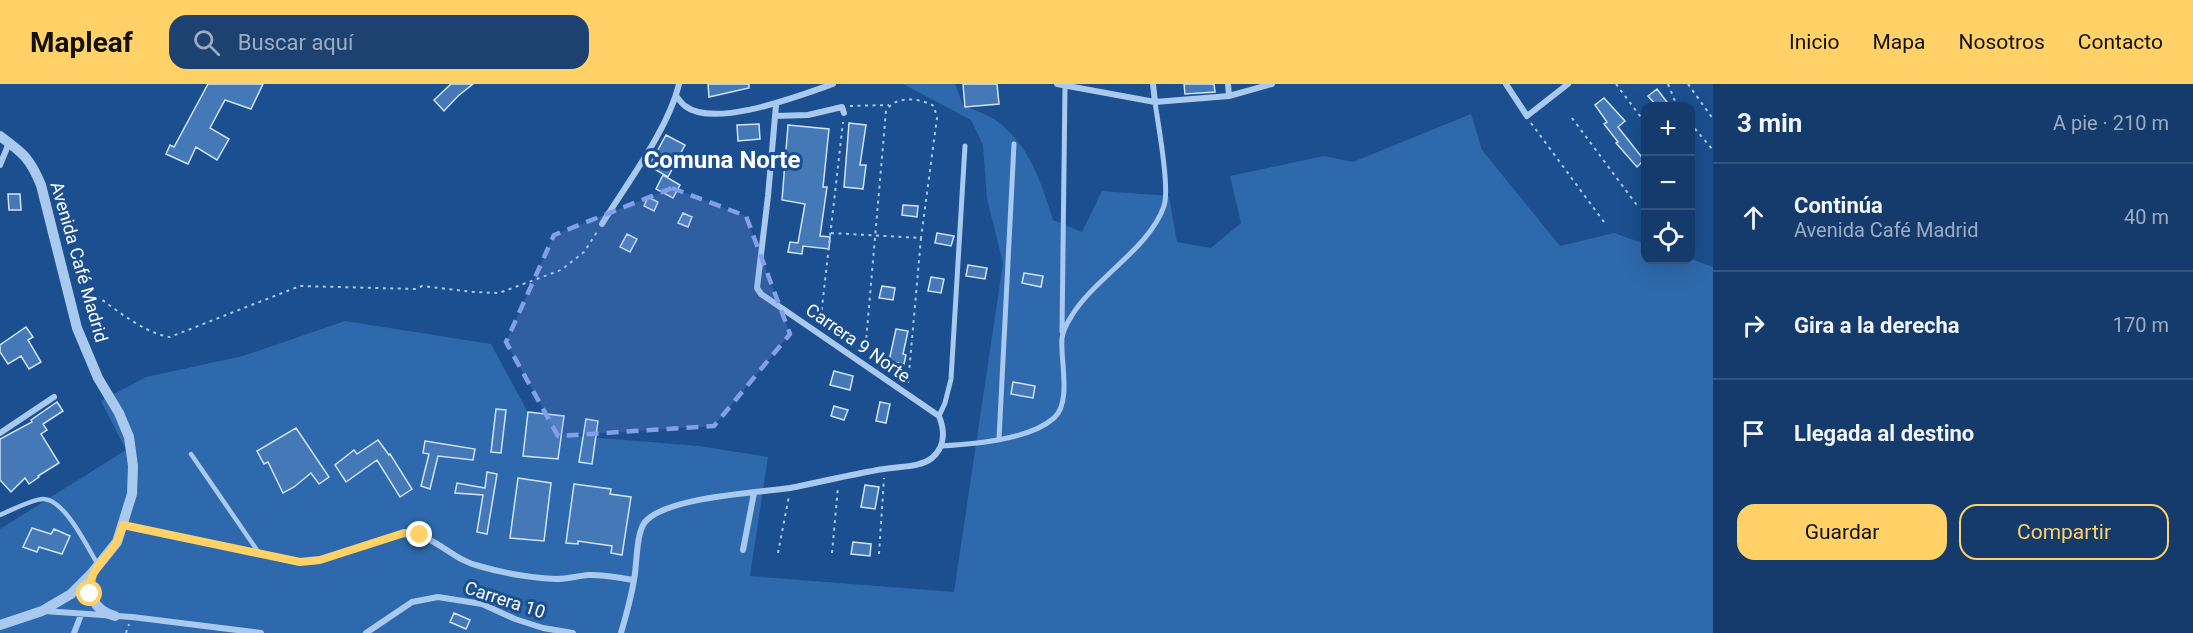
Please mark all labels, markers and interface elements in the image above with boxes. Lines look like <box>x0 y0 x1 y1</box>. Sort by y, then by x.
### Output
search box <box>169 15 589 69</box>
text: Mapleaf <box>30 26 133 59</box>
icon: search <box>190 26 223 59</box>
text: Buscar aquí <box>238 30 353 55</box>
text: Inicio <box>1789 30 1839 54</box>
text: Mapa <box>1872 30 1925 54</box>
text: Nosotros <box>1958 30 2045 54</box>
text: Contacto <box>2078 30 2163 54</box>
map controls <box>1641 102 1695 264</box>
button: + <box>1641 102 1695 156</box>
text: 3 min <box>1737 108 1802 138</box>
text: A pie · 210 m <box>2053 111 2169 135</box>
district label: Comuna Norte <box>644 146 800 174</box>
button: − <box>1641 156 1695 210</box>
street label: Avenida Café Madrid <box>47 179 112 345</box>
text: Continúa <box>1794 193 1883 218</box>
icon: ahead <box>1737 201 1770 234</box>
text: 40 m <box>2124 205 2169 229</box>
button: locate <box>1641 210 1695 264</box>
text: Avenida Café Madrid <box>1794 218 1978 242</box>
street label: Carrera 9 Norte <box>802 299 915 386</box>
icon: right <box>1737 309 1770 342</box>
text: Gira a la derecha <box>1794 313 1960 338</box>
text: 170 m <box>2113 313 2169 337</box>
icon: arrive <box>1737 417 1770 450</box>
text: Llegada al destino <box>1794 421 1974 446</box>
button: Guardar <box>1737 504 1947 560</box>
button: Compartir <box>1959 504 2169 560</box>
route end <box>406 521 432 547</box>
street label: Carrera 10 <box>462 577 548 622</box>
route start <box>76 580 102 606</box>

